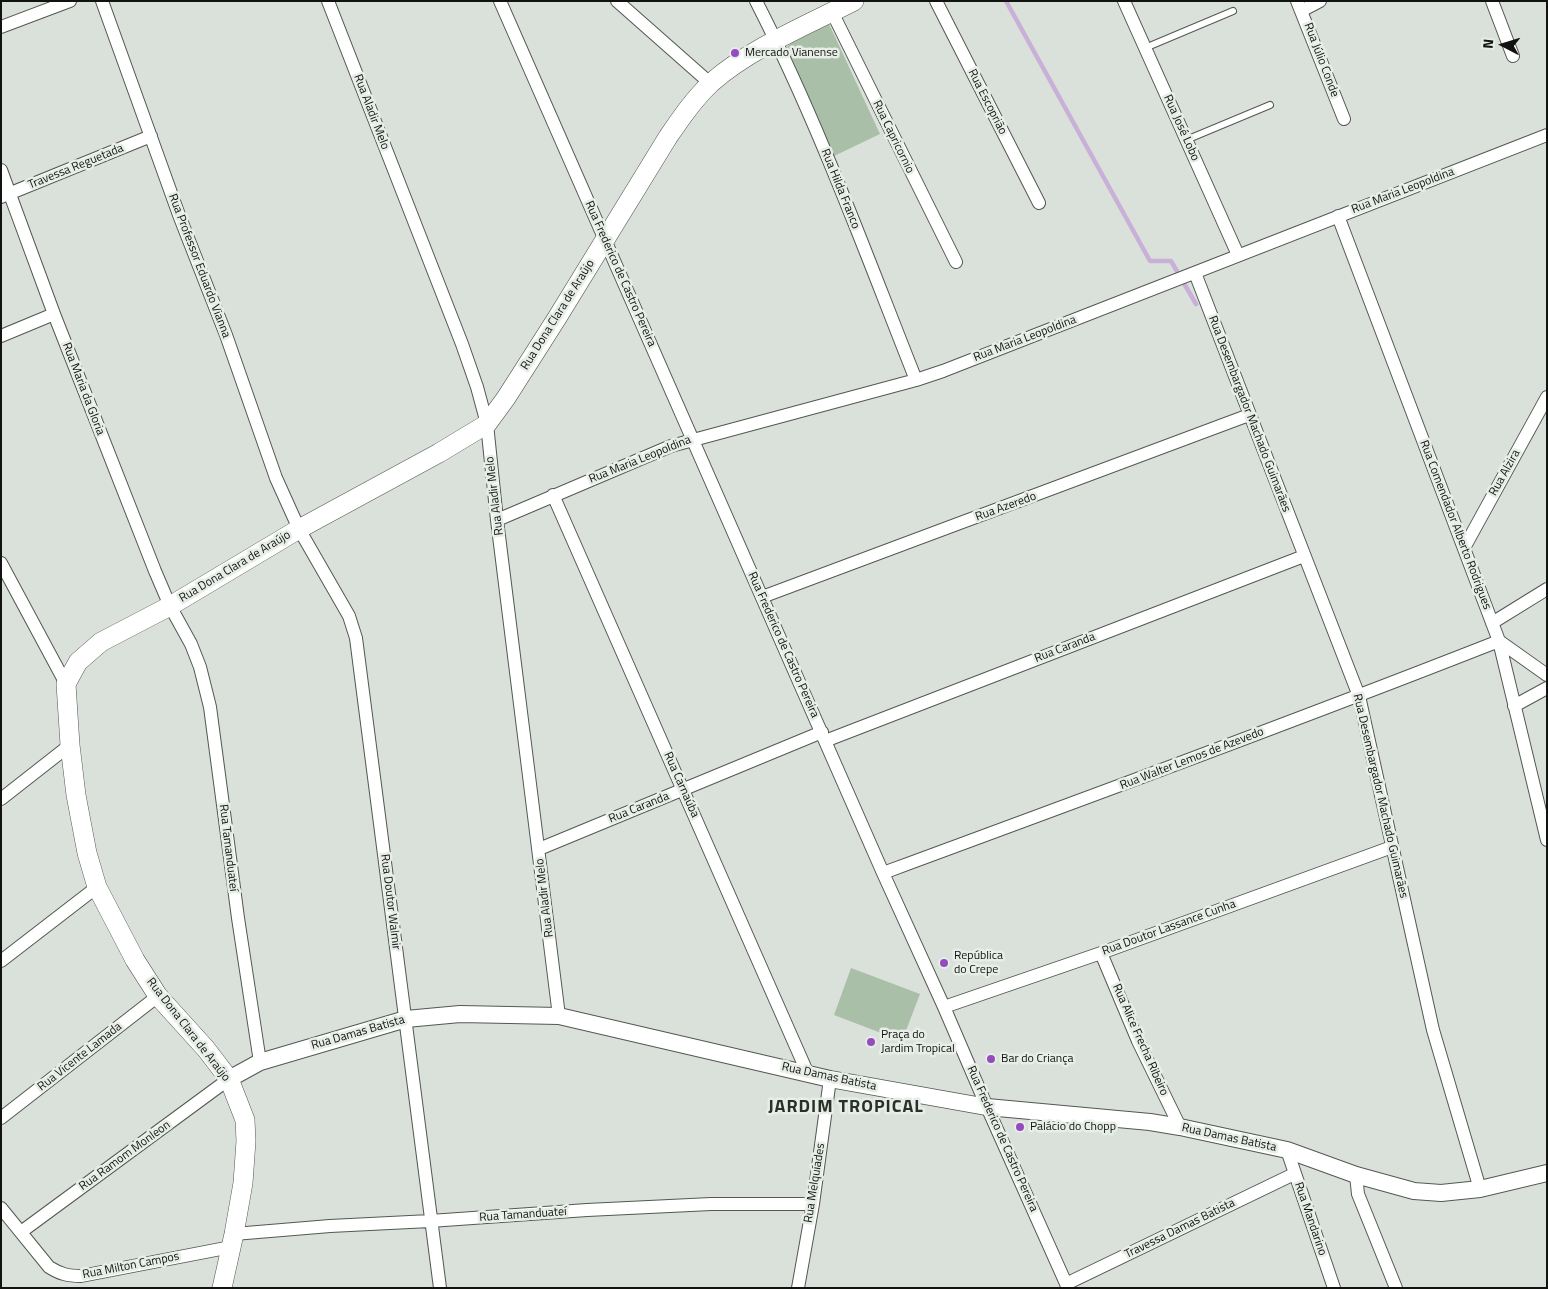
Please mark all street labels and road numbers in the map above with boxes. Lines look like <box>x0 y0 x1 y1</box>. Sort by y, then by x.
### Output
street label: Rua Júlio Conde <box>1300 21 1342 99</box>
street label: Rua Escoprião <box>964 67 1010 137</box>
street label: Rua Aladir Melo <box>350 72 392 152</box>
street label: Rua José Lobo <box>1160 93 1202 163</box>
street label: Rua Capricornio <box>869 98 917 176</box>
street label: Travessa Reguetada <box>26 141 126 193</box>
street label: Rua Hilda Franco <box>817 147 863 231</box>
street label: Rua Maria Leopoldina <box>1350 165 1456 217</box>
street label: Rua Professor Eduardo Vianna <box>165 192 233 340</box>
street label: Rua Frederico de Castro Pereira <box>581 199 659 349</box>
street label: Rua Dona Clara de Araújo <box>518 257 598 373</box>
street label: Rua Maria Leopoldina <box>972 313 1078 365</box>
street label: Rua Desembargador Machado Guimarães <box>1205 314 1293 514</box>
street label: Rua Maria da Gloria <box>59 341 107 437</box>
street label: Rua Maria Leopoldina <box>587 433 693 487</box>
street label: Rua Comendador Alberto Rodrigues <box>1416 438 1494 612</box>
street label: Rua Alzira <box>1486 447 1524 499</box>
street label: Rua Aladir Melo <box>483 456 507 536</box>
street label: Rua Azeredo <box>974 489 1038 525</box>
street label: Rua Dona Clara de Araújo <box>177 528 293 606</box>
street label: Rua Frederico de Castro Pereira <box>744 570 822 720</box>
street label: Rua Caranda <box>1033 630 1097 666</box>
street label: Rua Desembargador Machado Guimarães <box>1349 692 1411 900</box>
street label: Rua Walter Lemos de Azevedo <box>1118 725 1266 793</box>
street label: Rua Carnaúba <box>660 750 702 820</box>
street label: Rua Caranda <box>607 789 671 827</box>
street label: Rua Tamanduateí <box>216 804 240 892</box>
street label: Rua Doutor Walmir <box>377 853 403 951</box>
street label: Rua Aladir Melo <box>533 858 557 938</box>
street label: Rua Doutor Lassance Cunha <box>1100 897 1238 959</box>
street label: Rua Dona Clara de Araújo <box>143 975 233 1085</box>
street label: Rua Alice Frecha Ribeiro <box>1109 982 1171 1098</box>
street label: Rua Damas Batista <box>310 1013 406 1053</box>
street label: Rua Vicente Lamada <box>35 1020 125 1094</box>
street label: Rua Damas Batista <box>780 1060 878 1094</box>
street label: Rua Frederico de Castro Pereira <box>963 1064 1041 1214</box>
street label: Rua Ramom Monleon <box>77 1118 173 1194</box>
street label: Rua Damas Batista <box>1180 1121 1278 1155</box>
street label: Rua Melquíades <box>802 1142 828 1224</box>
street label: Rua Mandarino <box>1291 1180 1329 1258</box>
street label: Travessa Damas Batista <box>1122 1196 1238 1262</box>
street label: Rua Tamanduateí <box>479 1205 567 1225</box>
street label: Rua Milton Campos <box>81 1250 181 1282</box>

